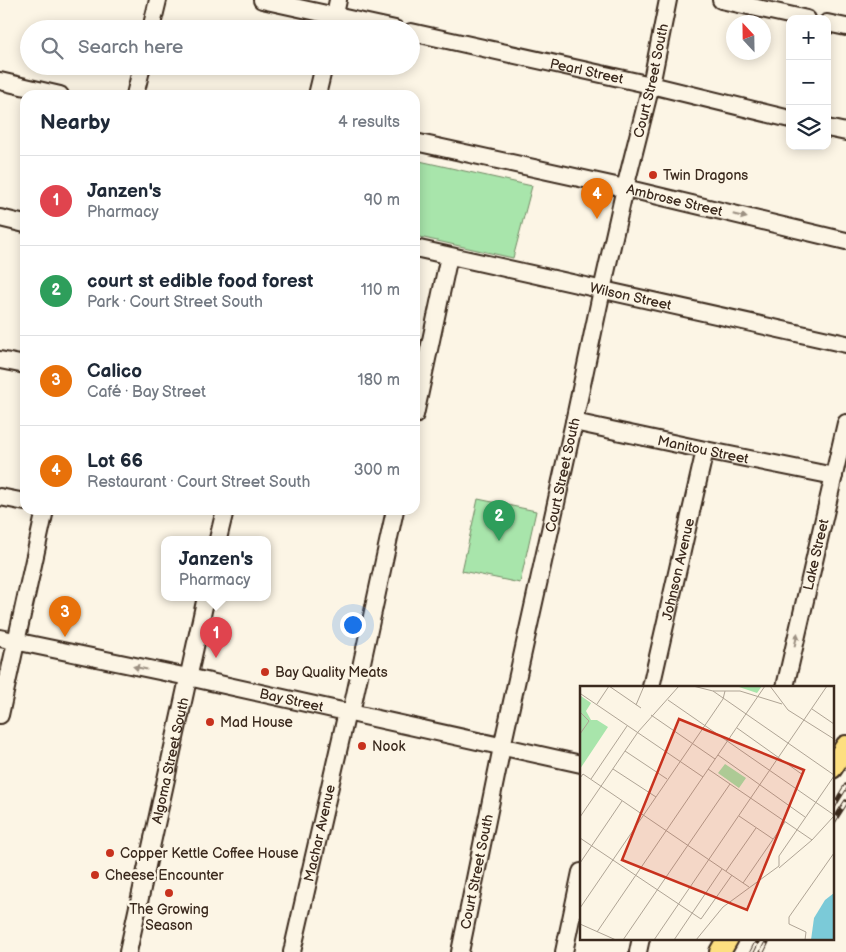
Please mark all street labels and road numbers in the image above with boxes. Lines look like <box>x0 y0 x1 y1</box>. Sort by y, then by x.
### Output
street label: Court Street South <box>629 22 672 140</box>
street label: Pearl Street <box>548 54 626 87</box>
street label: Ambrose Street <box>625 180 725 220</box>
street label: Wilson Street <box>588 279 674 314</box>
street label: Court Street South <box>541 416 583 534</box>
street label: Manitou Street <box>656 432 751 467</box>
street label: Johnson Avenue <box>658 516 698 622</box>
street label: Lake Street <box>799 517 832 592</box>
street label: Bay Street <box>258 685 326 715</box>
street label: Algoma Street South <box>148 696 192 825</box>
street label: Machar Avenue <box>300 783 339 883</box>
street label: Court Street South <box>456 813 497 931</box>

